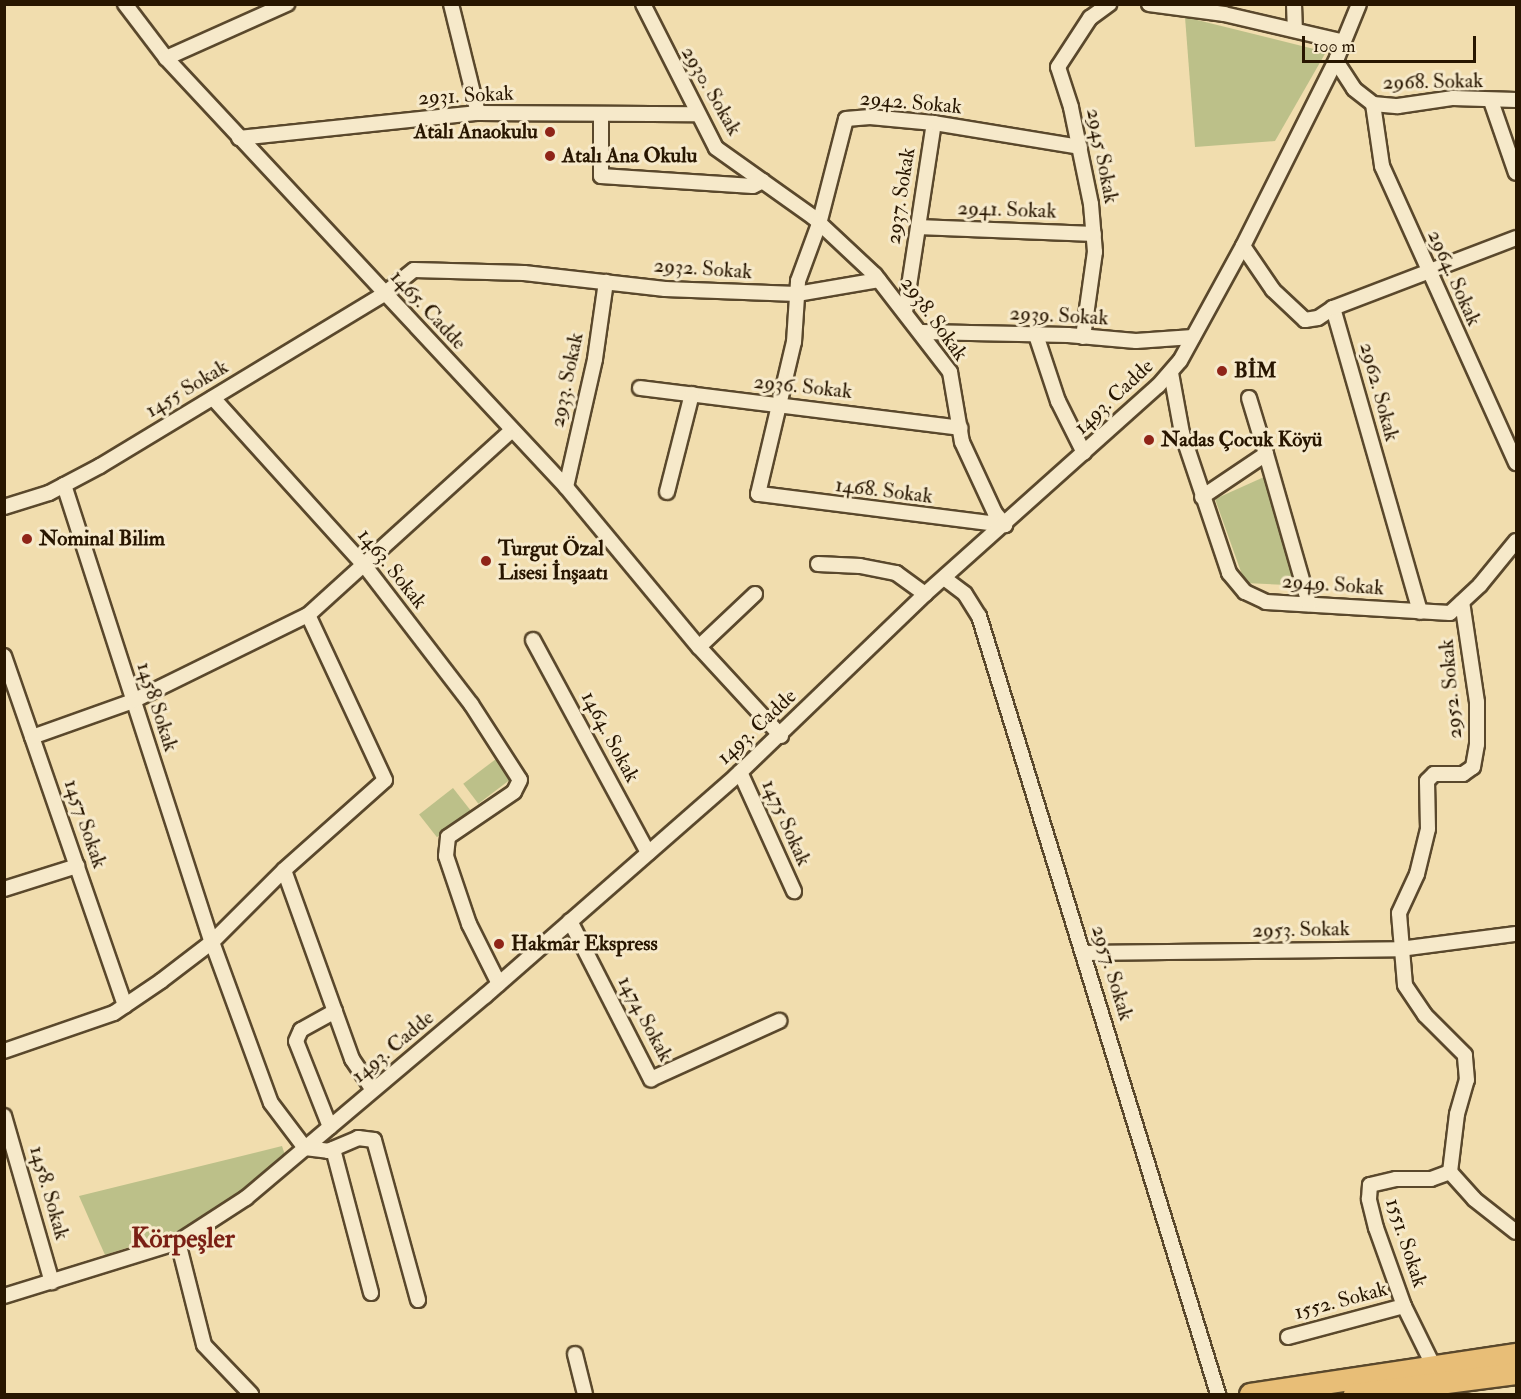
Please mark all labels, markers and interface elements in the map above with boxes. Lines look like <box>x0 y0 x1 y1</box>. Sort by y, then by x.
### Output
scale bar <box>1305 24 1479 62</box>
text: 100 m <box>1313 35 1356 58</box>
street label: 2930. Sokak <box>675 42 747 140</box>
street label: 2968. Sokak <box>1382 69 1484 95</box>
street label: 2931. Sokak <box>418 81 514 111</box>
street label: 2942. Sokak <box>859 86 963 120</box>
street label: 2945 Sokak <box>1080 106 1124 206</box>
place label: Atalı Anaokulu <box>414 119 538 145</box>
marker: Atalı Anaokulu <box>543 125 557 139</box>
place label: Atalı Ana Okulu <box>562 143 697 169</box>
street label: 2937. Sokak <box>881 146 921 246</box>
marker: Atalı Ana Okulu <box>543 149 557 163</box>
street label: 2941. Sokak <box>957 196 1057 224</box>
street label: 2964. Sokak <box>1422 226 1486 330</box>
street label: 2932. Sokak <box>653 253 753 285</box>
street label: 1465. Cadde <box>385 265 471 355</box>
street label: 2938. Sokak <box>895 272 973 366</box>
street label: 2939. Sokak <box>1009 301 1109 331</box>
street label: 2933. Sokak <box>545 330 589 430</box>
street label: 2962. Sokak <box>1354 340 1404 444</box>
street label: 1493. Cadde <box>1069 354 1159 440</box>
street label: 1455 Sokak <box>141 355 233 423</box>
place label: BİM <box>1234 358 1277 384</box>
marker: BİM <box>1215 364 1229 378</box>
street label: 2936. Sokak <box>753 369 853 405</box>
place label: Nadas Çocuk Köyü <box>1161 427 1322 453</box>
marker: Nadas Çocuk Köyü <box>1142 433 1156 447</box>
street label: 1468. Sokak <box>834 473 934 509</box>
street label: 1463. Sokak <box>352 524 432 614</box>
place label: Nominal Bilim <box>39 526 165 552</box>
marker: Nominal Bilim <box>20 532 34 546</box>
place label: Turgut Özal Lisesi İnşaatı <box>498 536 608 586</box>
marker: Turgut Özal Lisesi İnşaatı <box>479 554 493 568</box>
street label: 2949. Sokak <box>1281 569 1385 601</box>
street label: 2952. Sokak <box>1434 638 1468 740</box>
street label: 1458 Sokak <box>131 659 183 755</box>
street label: 1493. Cadde <box>712 684 802 770</box>
street label: 1464. Sokak <box>575 687 645 787</box>
street label: 1457 Sokak <box>58 776 112 872</box>
street label: 1475 Sokak <box>756 776 816 870</box>
street label: 2953. Sokak <box>1252 917 1350 943</box>
street label: 2957. Sokak <box>1086 922 1138 1024</box>
place label: Hakmar Ekspress <box>511 931 658 957</box>
marker: Hakmar Ekspress <box>492 937 506 951</box>
street label: 1474 Sokak <box>612 972 678 1066</box>
street label: 1493. Cadde <box>347 1005 439 1089</box>
street label: 1458. Sokak <box>24 1143 74 1243</box>
street label: 1551. Sokak <box>1380 1195 1432 1291</box>
district label: Körpeşler <box>131 1223 235 1255</box>
street label: 1552. Sokak <box>1292 1277 1390 1325</box>

